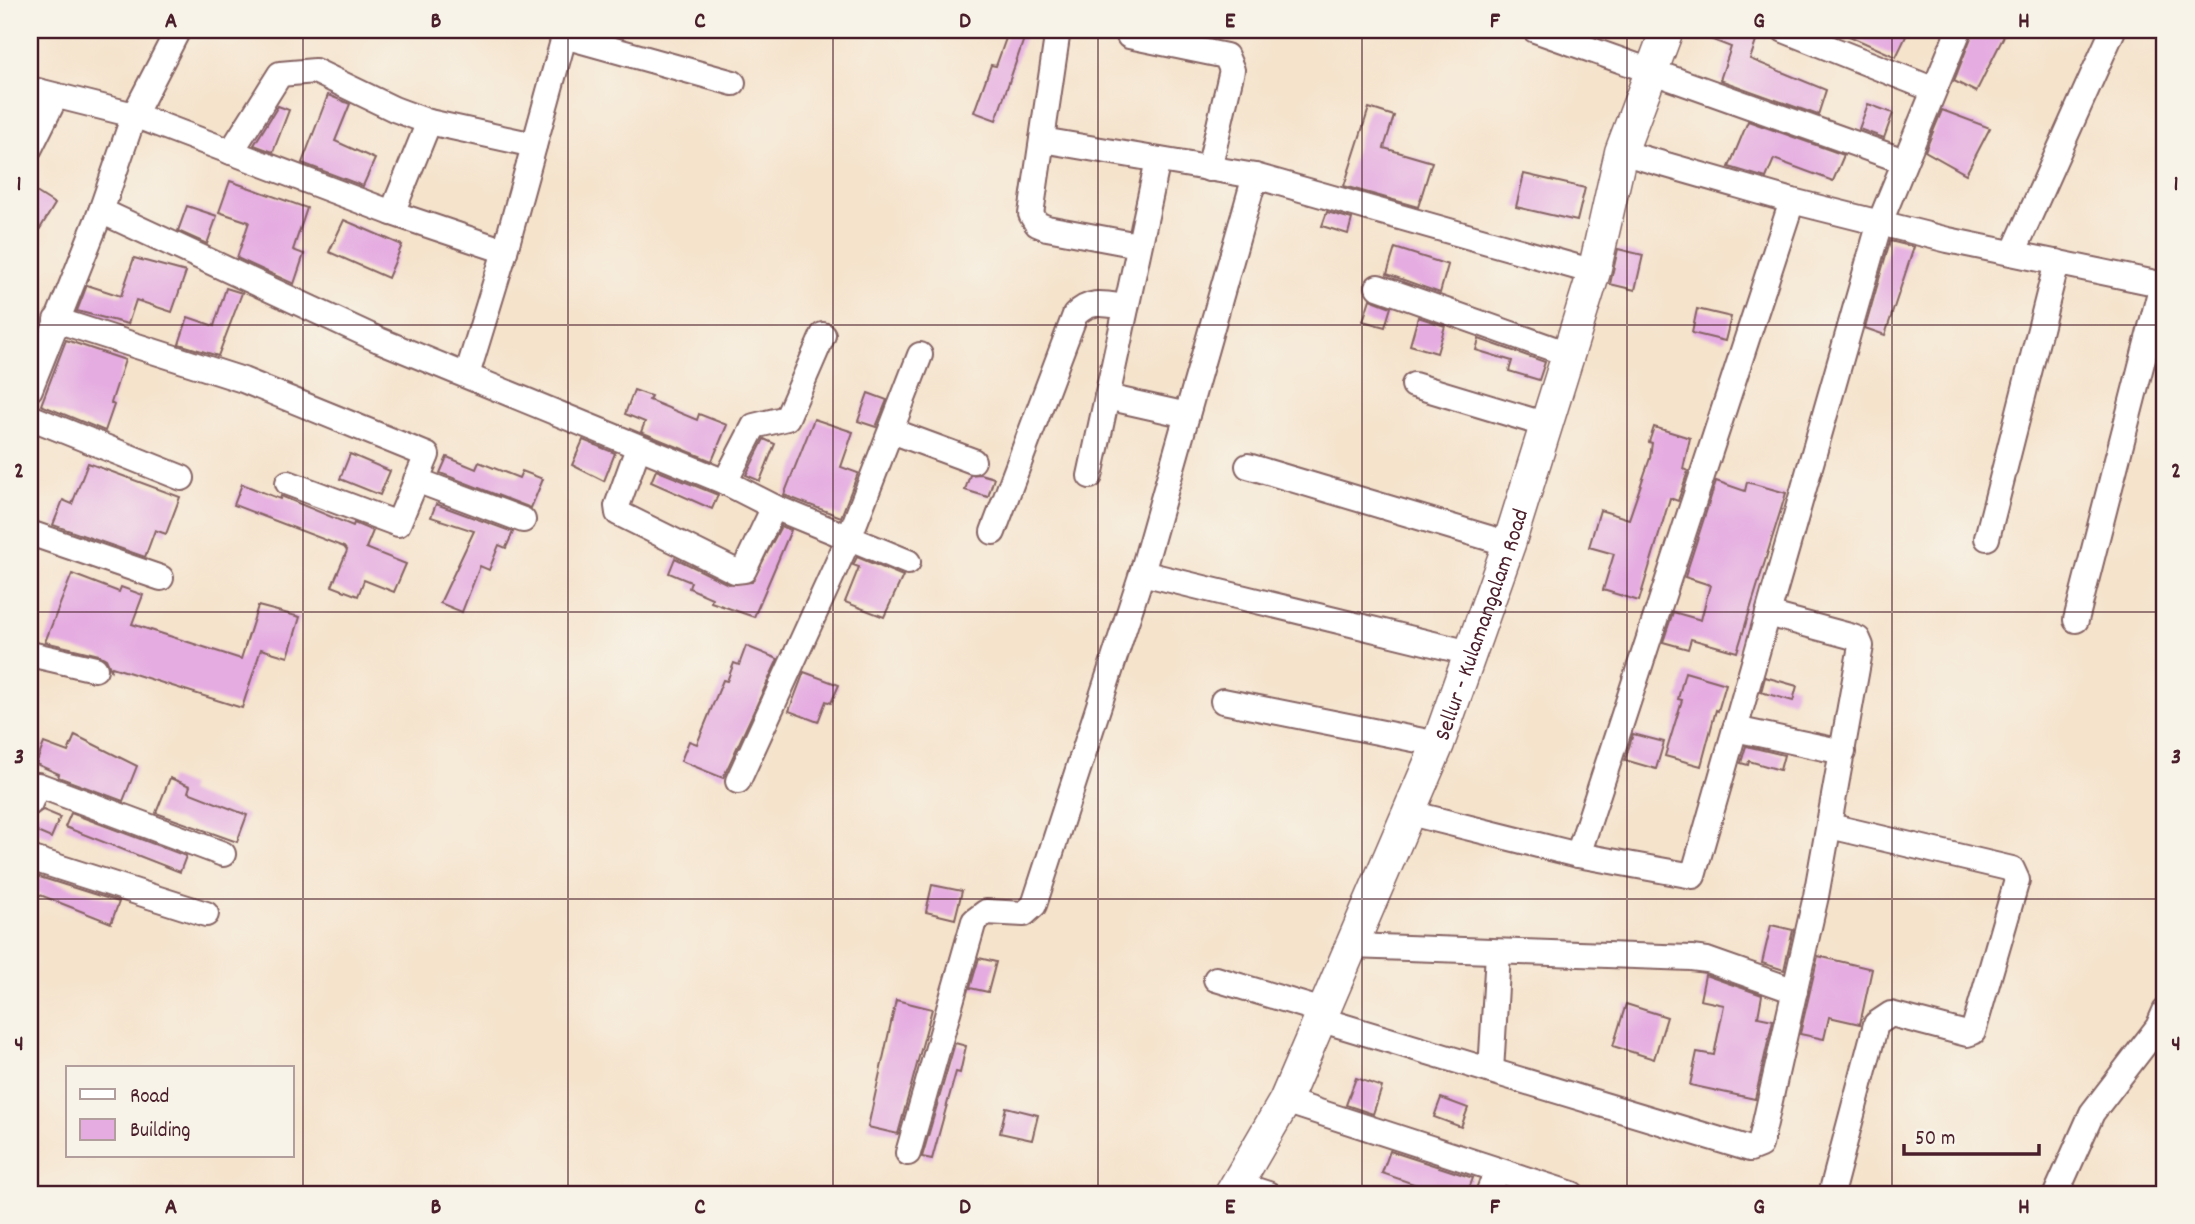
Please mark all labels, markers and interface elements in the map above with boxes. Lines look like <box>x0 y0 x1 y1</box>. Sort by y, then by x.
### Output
text: A <box>165 6 177 39</box>
text: B <box>431 6 442 39</box>
text: C <box>694 6 706 39</box>
text: D <box>959 6 971 39</box>
text: E <box>1225 6 1236 39</box>
text: F <box>1490 6 1501 39</box>
text: G <box>1753 6 1765 39</box>
text: H <box>2018 6 2030 39</box>
text: 1 <box>16 169 22 202</box>
text: 1 <box>2173 169 2179 202</box>
text: 2 <box>14 456 24 489</box>
text: 2 <box>2171 456 2181 489</box>
street label: Sellur - Kulamangalam Road <box>1428 505 1539 746</box>
text: 3 <box>14 742 24 775</box>
text: 3 <box>2171 742 2181 775</box>
text: 4 <box>14 1029 24 1062</box>
text: 4 <box>2171 1029 2181 1062</box>
legend <box>66 1066 294 1158</box>
text: Road <box>130 1083 169 1113</box>
scale bar <box>1904 1112 2039 1156</box>
text: Building <box>130 1117 190 1147</box>
text: 50 m <box>1915 1125 1955 1155</box>
text: A <box>165 1192 177 1224</box>
text: B <box>431 1192 442 1224</box>
text: C <box>694 1192 706 1224</box>
text: D <box>959 1192 971 1224</box>
text: E <box>1225 1192 1236 1224</box>
text: F <box>1490 1192 1501 1224</box>
text: G <box>1753 1192 1765 1224</box>
text: H <box>2018 1192 2030 1224</box>

